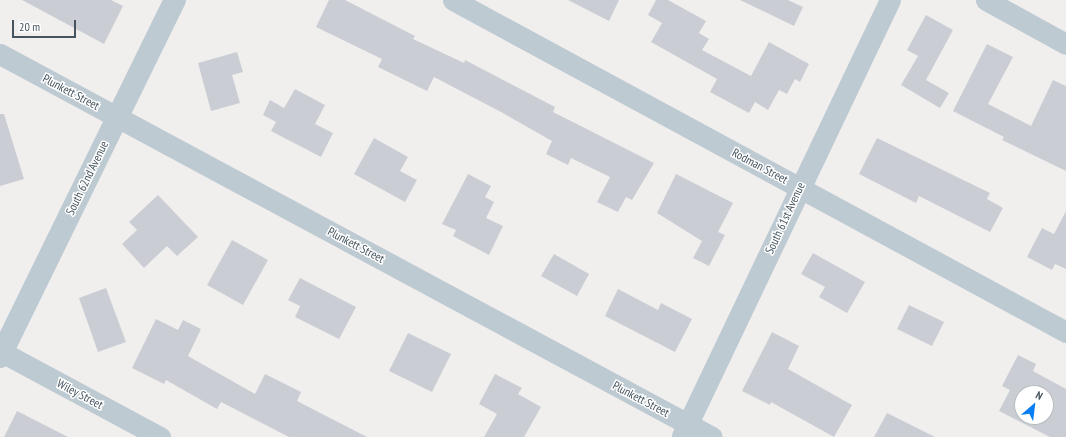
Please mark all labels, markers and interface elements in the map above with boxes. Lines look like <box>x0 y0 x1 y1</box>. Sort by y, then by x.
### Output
scale bar <box>14 12 78 38</box>
text: 20 m <box>19 19 40 34</box>
street label: Plunkett Street <box>40 71 102 113</box>
street label: South 62nd Avenue <box>63 139 111 217</box>
street label: Rodman Street <box>730 145 790 187</box>
street label: South 61st Avenue <box>762 180 808 256</box>
street label: Plunkett Street <box>325 224 387 266</box>
street label: Wiley Street <box>54 376 106 412</box>
street label: Plunkett Street <box>610 378 672 420</box>
north arrow <box>1014 385 1054 425</box>
text: N <box>1033 388 1045 403</box>

